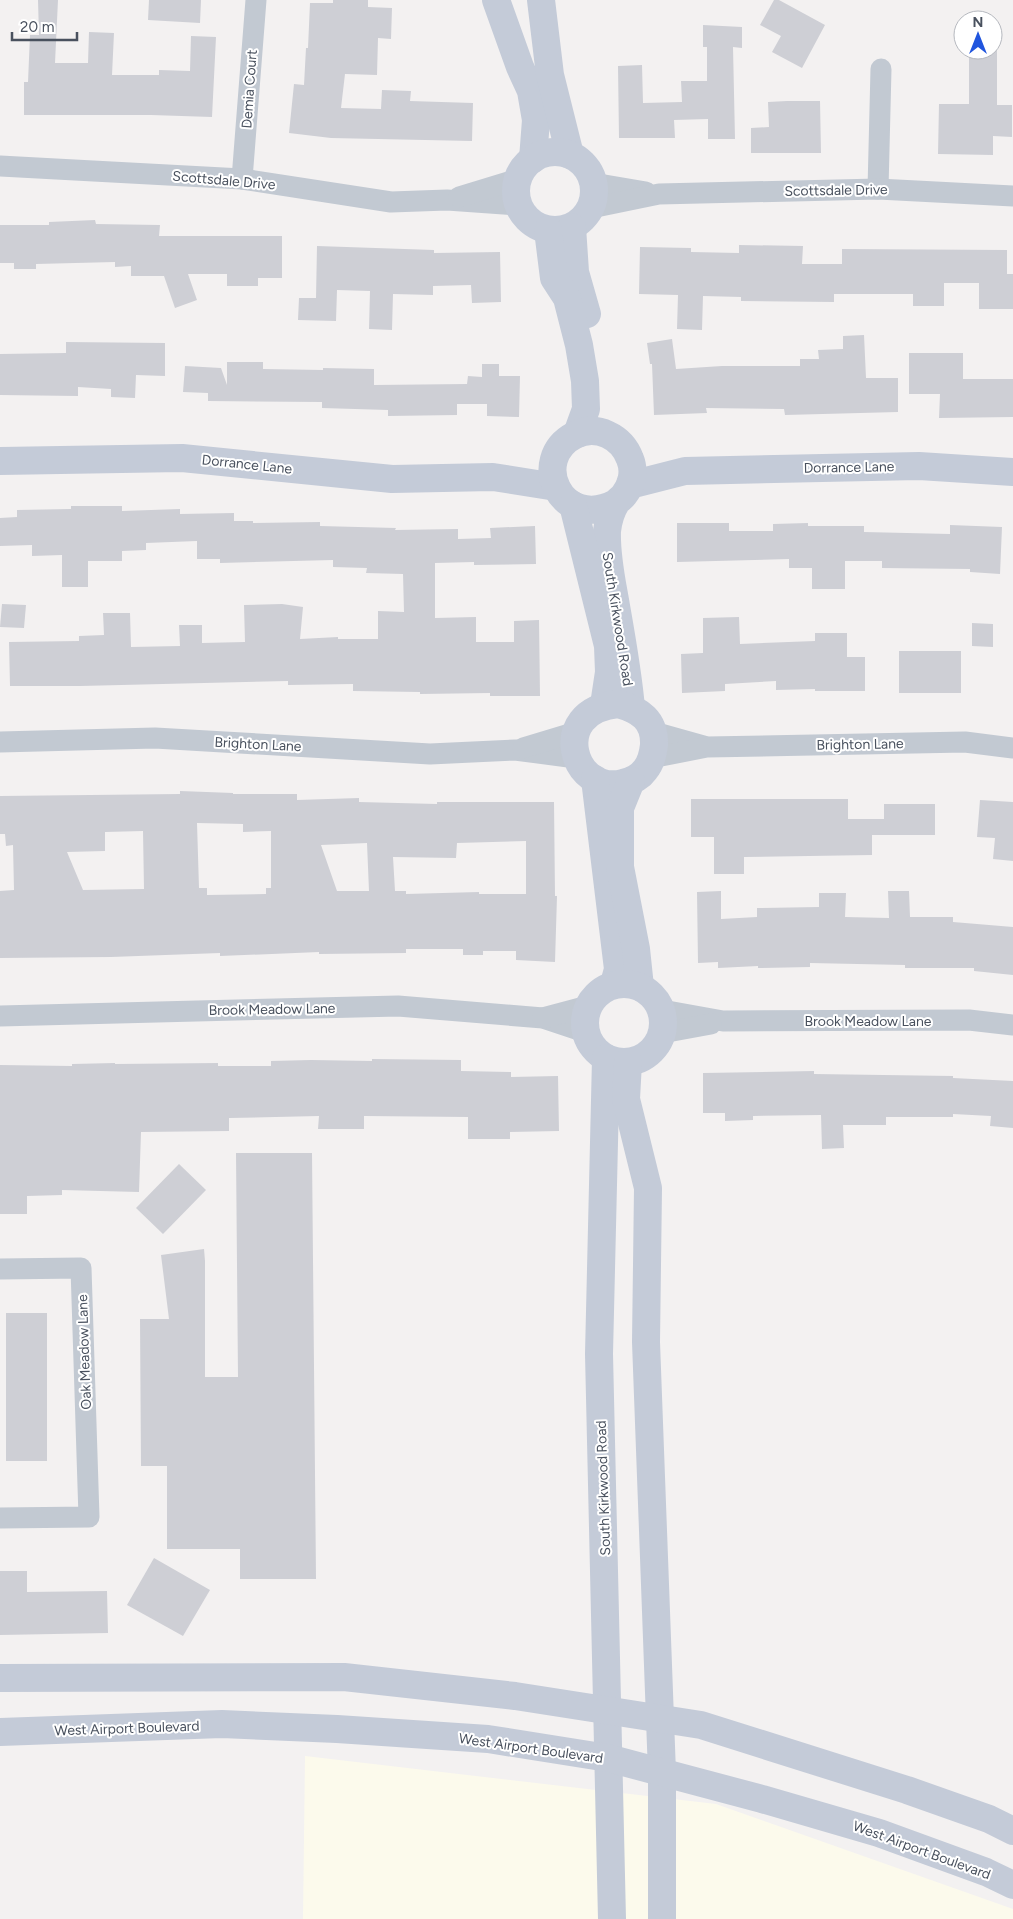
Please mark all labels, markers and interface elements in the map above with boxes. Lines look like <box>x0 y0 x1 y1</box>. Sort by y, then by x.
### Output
scale bar <box>12 10 78 42</box>
north arrow <box>953 10 1003 60</box>
text: N <box>973 14 983 31</box>
text: 20 m <box>20 18 54 36</box>
street label: Demia Court <box>238 49 261 129</box>
street label: Scottsdale Drive <box>172 168 277 193</box>
street label: Scottsdale Drive <box>784 181 888 200</box>
street label: Dorrance Lane <box>201 451 293 478</box>
street label: Dorrance Lane <box>804 458 895 477</box>
street label: South Kirkwood Road <box>599 551 636 687</box>
street label: Brighton Lane <box>214 734 302 755</box>
street label: Brighton Lane <box>816 735 904 754</box>
street label: Brook Meadow Lane <box>208 1000 336 1019</box>
street label: Brook Meadow Lane <box>805 1013 932 1030</box>
street label: Oak Meadow Lane <box>74 1294 95 1410</box>
street label: South Kirkwood Road <box>593 1420 614 1556</box>
street label: West Airport Boulevard <box>54 1717 200 1740</box>
street label: West Airport Boulevard <box>458 1730 604 1767</box>
street label: West Airport Boulevard <box>851 1818 993 1883</box>

